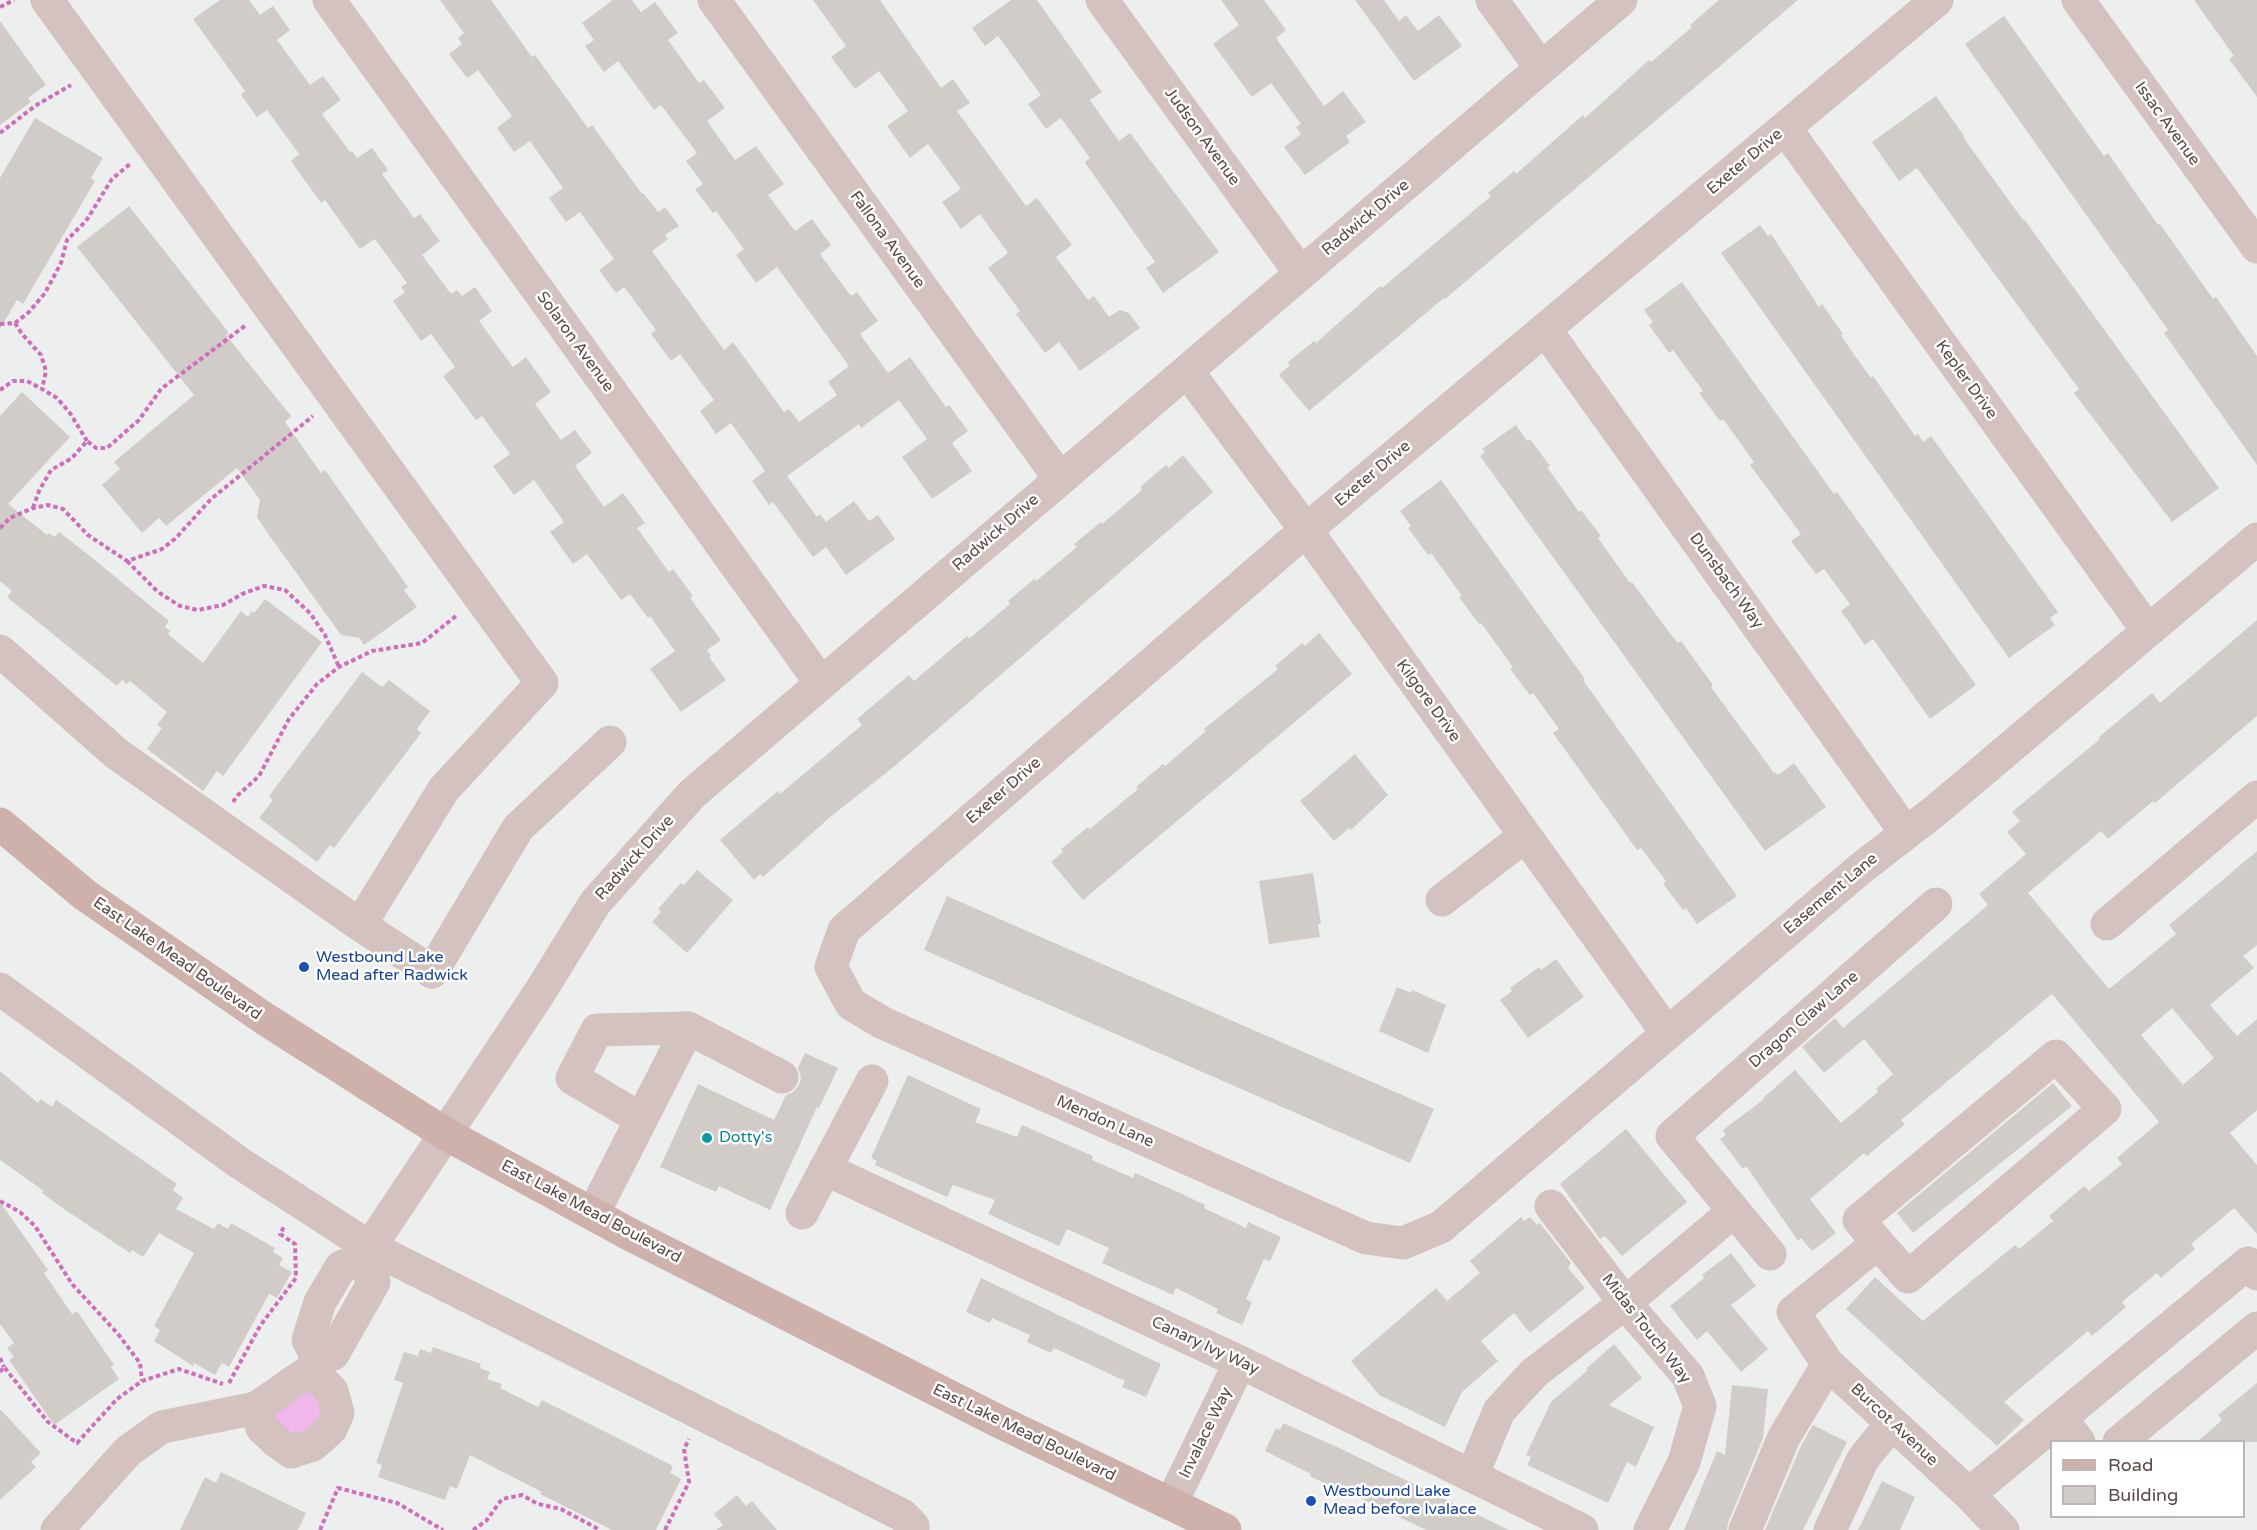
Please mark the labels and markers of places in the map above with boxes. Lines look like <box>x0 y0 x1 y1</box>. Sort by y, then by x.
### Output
place label: Westbound Lake Mead after Radwick <box>316 948 468 986</box>
marker: Westbound Lake Mead after Radwick <box>297 960 311 974</box>
place label: Dotty's <box>719 1128 772 1148</box>
marker: Dotty's <box>700 1131 714 1145</box>
place label: Westbound Lake Mead before Ivalace <box>1323 1482 1476 1520</box>
marker: Westbound Lake Mead before Ivalace <box>1304 1494 1318 1508</box>

